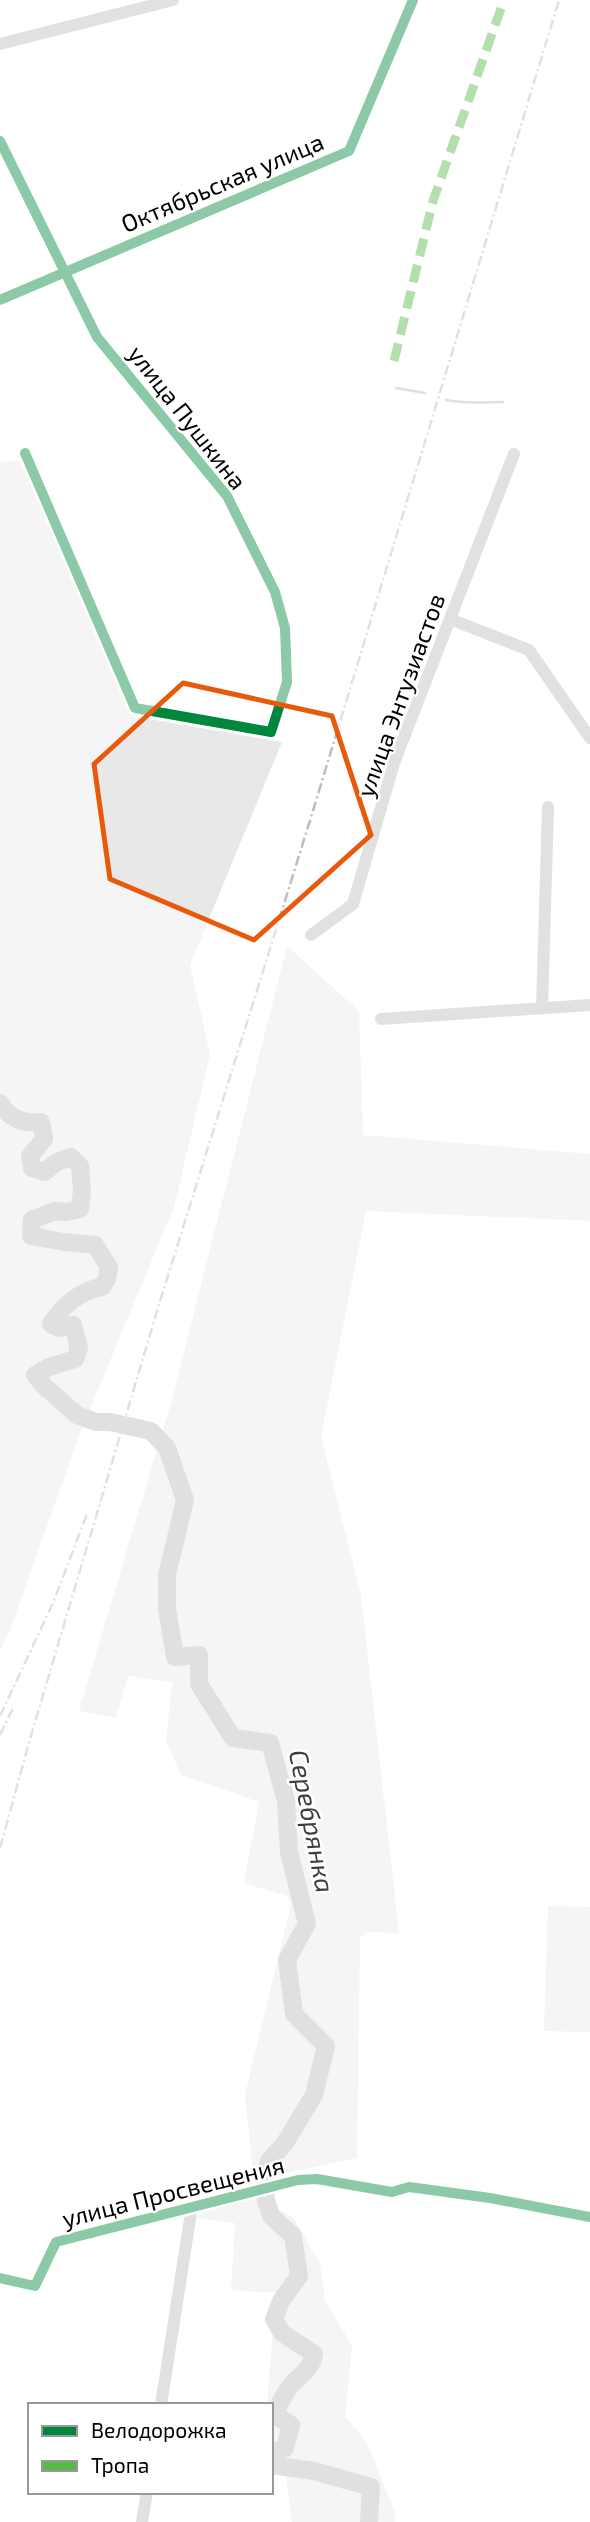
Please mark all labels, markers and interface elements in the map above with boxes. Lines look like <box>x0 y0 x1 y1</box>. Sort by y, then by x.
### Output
street label: Октябрьская улица <box>116 126 328 239</box>
street label: улица Пушкина <box>122 339 253 495</box>
street label: улица Энтузиастов <box>350 589 451 801</box>
water label: Серебрянка <box>284 1747 342 1895</box>
street label: улица Просвещения <box>59 2149 287 2234</box>
legend <box>28 2403 273 2494</box>
text: Велодорожка <box>91 2417 227 2442</box>
text: Тропа <box>91 2452 149 2477</box>

